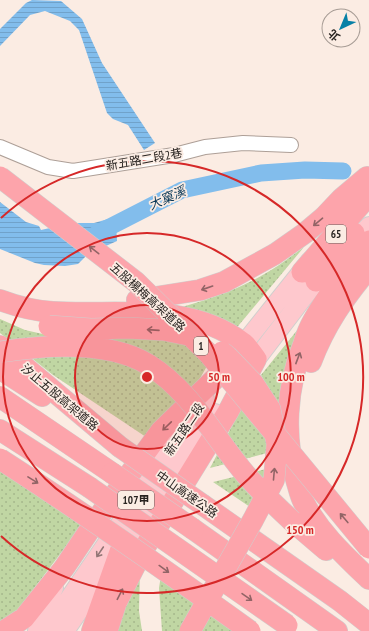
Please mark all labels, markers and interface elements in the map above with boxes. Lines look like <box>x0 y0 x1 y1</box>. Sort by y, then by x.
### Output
north arrow <box>321 8 361 48</box>
text: 北 <box>325 26 343 44</box>
street label: 新五路二段2巷 <box>105 145 183 173</box>
water label: 大窠溪 <box>146 181 190 214</box>
one-way arrow <box>313 218 323 227</box>
road number: 65 <box>326 225 346 243</box>
one-way arrow <box>89 245 100 254</box>
street label: 五股楊梅高架道路 <box>107 259 189 335</box>
one-way arrow <box>200 285 213 292</box>
one-way arrow <box>147 326 160 333</box>
road number: 1 <box>194 337 208 355</box>
one-way arrow <box>294 353 302 365</box>
street label: 汐止五股高架道路 <box>18 360 102 434</box>
text: 50 m <box>208 369 230 384</box>
text: 100 m <box>277 369 305 384</box>
centre of rings <box>140 370 154 384</box>
street label: 新五路二段 <box>161 400 207 458</box>
one-way arrow <box>162 421 172 430</box>
street label: 中山高速公路 <box>153 467 221 521</box>
one-way arrow <box>271 468 278 481</box>
one-way arrow <box>27 476 38 484</box>
road number: 107甲 <box>118 491 154 509</box>
one-way arrow <box>340 513 349 524</box>
text: 150 m <box>286 522 314 537</box>
one-way arrow <box>96 546 104 557</box>
one-way arrow <box>158 565 169 573</box>
one-way arrow <box>117 589 125 601</box>
one-way arrow <box>241 593 252 601</box>

